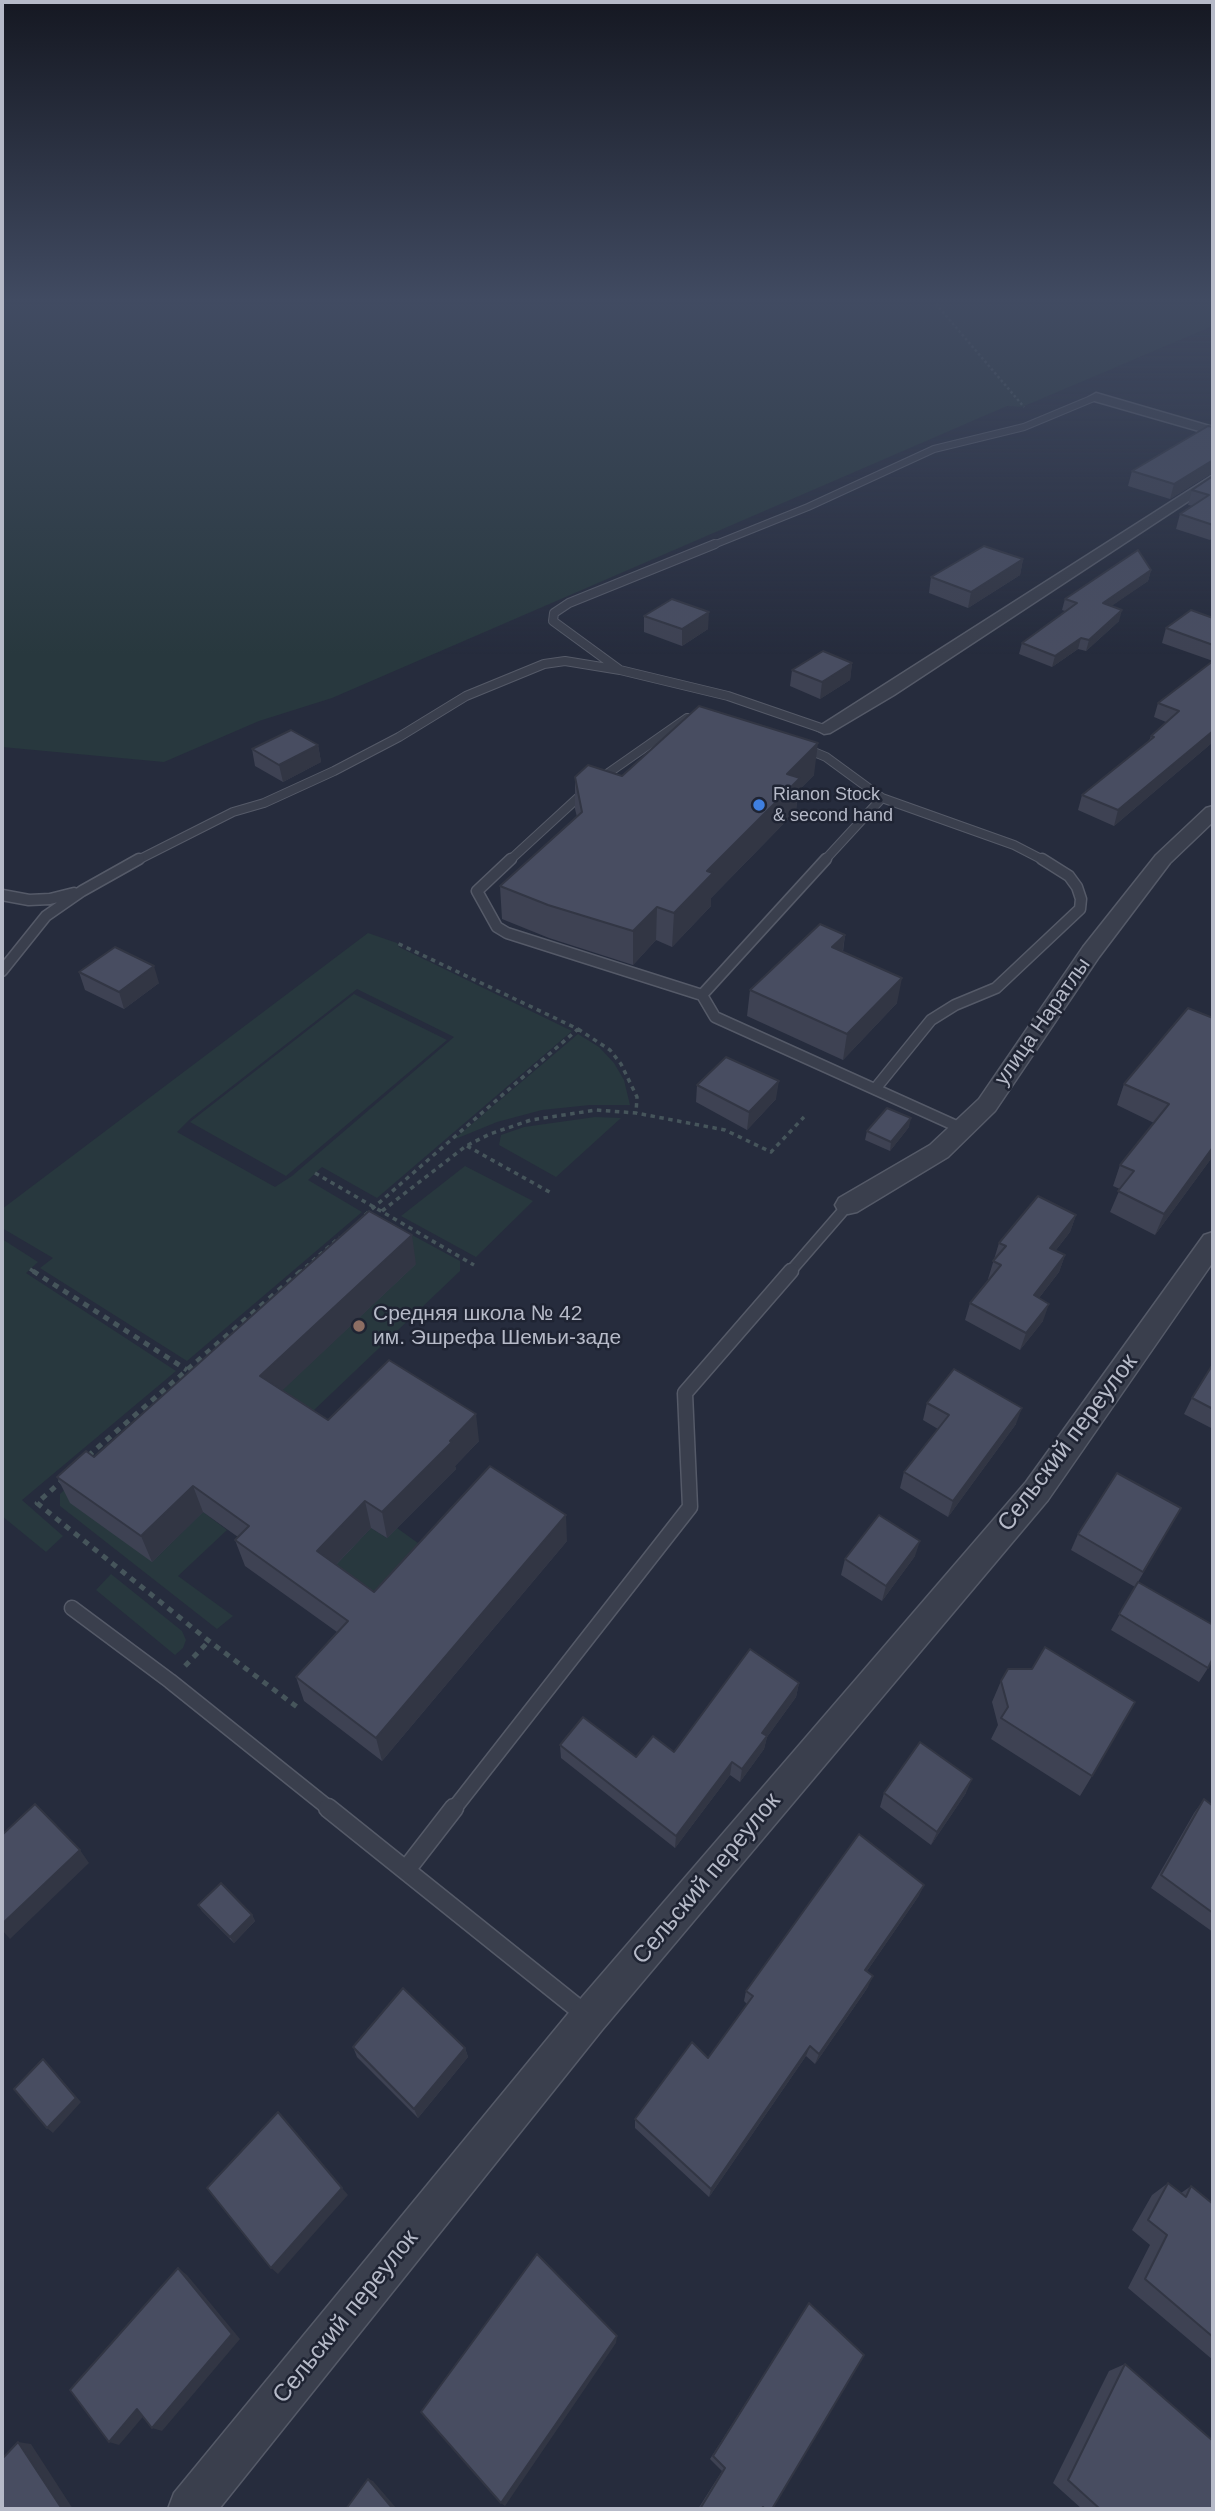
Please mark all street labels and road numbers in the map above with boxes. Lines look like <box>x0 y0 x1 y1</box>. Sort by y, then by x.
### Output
street label: улица Наратлы <box>990 953 1096 1091</box>
street label: Сельский переулок <box>992 1349 1144 1537</box>
street label: Сельский переулок <box>627 1787 787 1971</box>
street label: Сельский переулок <box>267 2224 425 2410</box>

